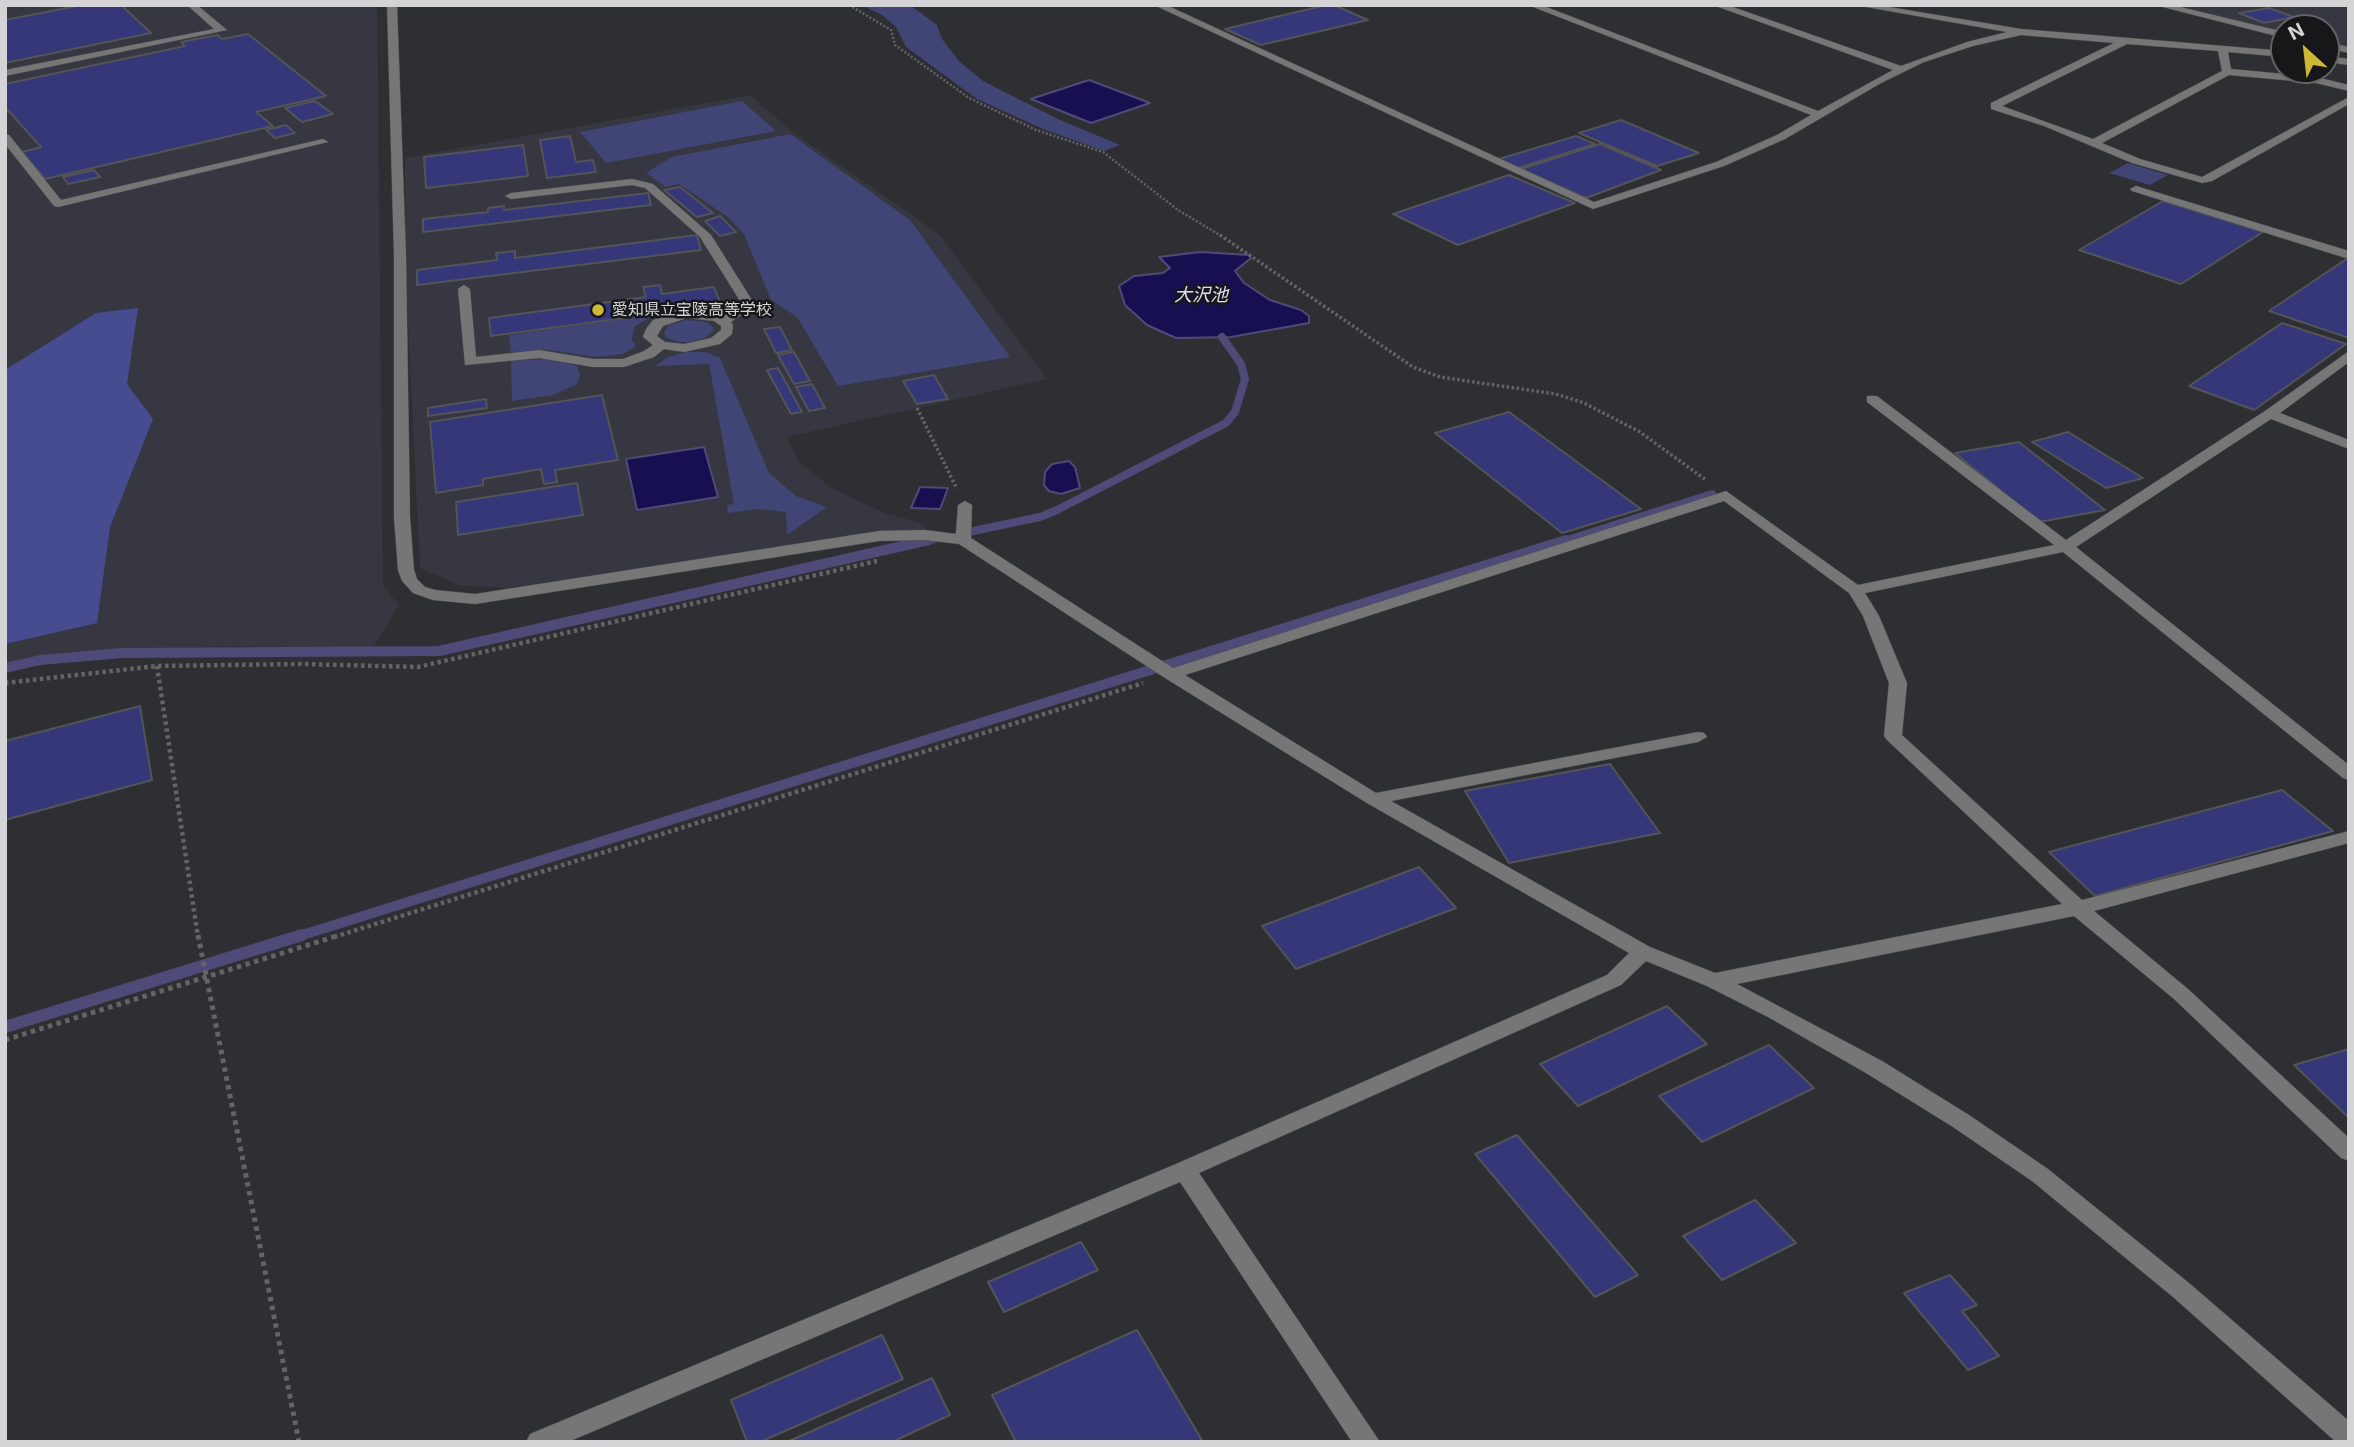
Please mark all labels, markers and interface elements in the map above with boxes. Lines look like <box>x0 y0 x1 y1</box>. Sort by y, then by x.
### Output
north arrow <box>2270 14 2340 84</box>
text: N <box>2284 18 2308 45</box>
water label: 大沢池 <box>1174 285 1228 307</box>
place label: 愛知県立宝陵高等学校 <box>612 300 772 320</box>
marker: 愛知県立宝陵高等学校 <box>590 302 606 318</box>

